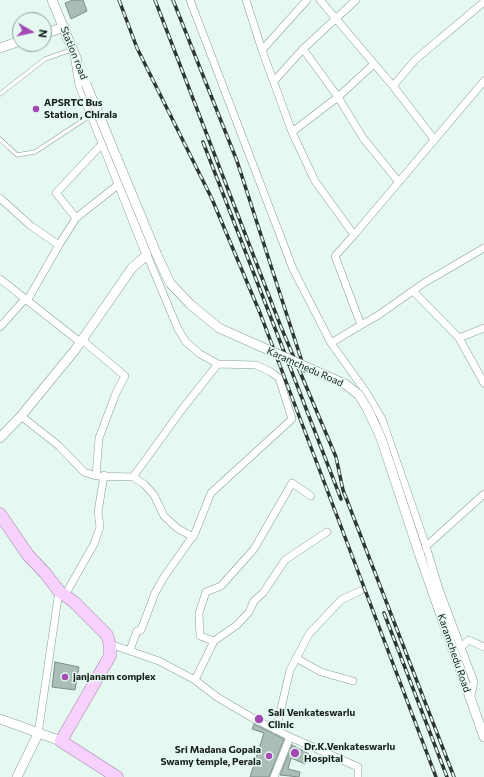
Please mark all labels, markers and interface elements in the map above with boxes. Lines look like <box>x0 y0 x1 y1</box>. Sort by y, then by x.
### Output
north arrow <box>12 12 52 52</box>
street label: Station road <box>58 25 90 81</box>
text: N <box>36 29 50 39</box>
place label: APSRTC Bus Station , Chirala <box>44 97 117 120</box>
marker: APSRTC Bus Station , Chirala <box>31 104 41 114</box>
street label: Karamchedu Road <box>265 345 345 389</box>
street label: Karamchedu Road <box>435 612 473 694</box>
place label: janjanam complex <box>73 671 156 683</box>
marker: janjanam complex <box>60 672 70 682</box>
place label: Sali Venkateswarlu Clinic <box>268 707 355 730</box>
marker: Sali Venkateswarlu Clinic <box>253 713 265 725</box>
place label: Dr.K.Venkateswarlu Hospital <box>304 741 395 764</box>
place label: Sri Madana Gopala Swamy temple, Perala <box>160 744 261 768</box>
marker: Dr.K.Venkateswarlu Hospital <box>289 747 301 759</box>
marker: Sri Madana Gopala Swamy temple, Perala <box>264 751 274 761</box>

